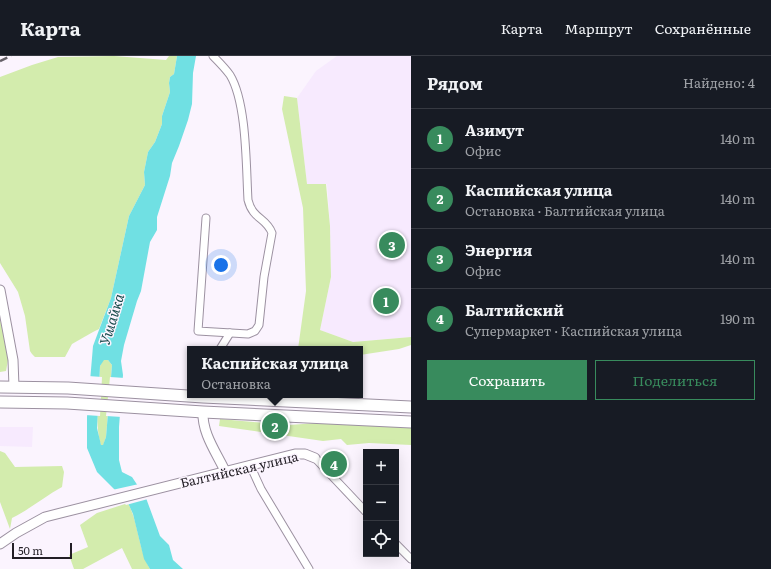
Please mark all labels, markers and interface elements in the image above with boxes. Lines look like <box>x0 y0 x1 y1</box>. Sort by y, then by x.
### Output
text: Карта <box>20 14 81 42</box>
text: Карта <box>501 18 543 38</box>
text: Маршрут <box>565 18 633 38</box>
text: Сохранённые <box>655 18 751 38</box>
text: Рядом <box>427 70 483 95</box>
text: Найдено: 4 <box>683 73 755 92</box>
text: Азимут <box>465 118 524 141</box>
text: 1 <box>437 129 443 148</box>
text: 140 m <box>720 129 755 148</box>
text: Офис <box>465 141 501 160</box>
text: Каспийская улица <box>465 178 612 201</box>
text: 2 <box>437 189 443 208</box>
text: 140 m <box>720 189 755 208</box>
text: Остановка · Балтийская улица <box>465 201 665 220</box>
pin: 3 <box>379 230 405 260</box>
text: Энергия <box>465 238 532 261</box>
text: 3 <box>436 249 444 268</box>
text: 140 m <box>720 249 755 268</box>
your location <box>211 255 231 275</box>
text: Офис <box>465 261 501 280</box>
pin: 1 <box>373 286 399 316</box>
water label: Ушайка <box>94 291 128 347</box>
text: Балтийский <box>465 298 564 321</box>
text: 4 <box>436 309 444 328</box>
text: 190 m <box>720 309 755 328</box>
text: Супермаркет · Каспийская улица <box>465 321 682 340</box>
popup <box>187 346 363 398</box>
text: Каспийская улица <box>201 351 349 374</box>
button: Сохранить <box>427 360 587 400</box>
button: Поделиться <box>595 360 755 400</box>
text: Остановка <box>201 374 271 393</box>
pin: 2 <box>262 411 288 441</box>
street label: Балтийская улица <box>178 446 300 492</box>
pin: 4 <box>321 449 347 479</box>
map controls <box>363 449 399 557</box>
button: + <box>363 449 399 485</box>
button: − <box>363 485 399 521</box>
button: locate <box>363 521 399 557</box>
scale bar <box>12 541 72 560</box>
text: 50 m <box>18 542 43 558</box>

